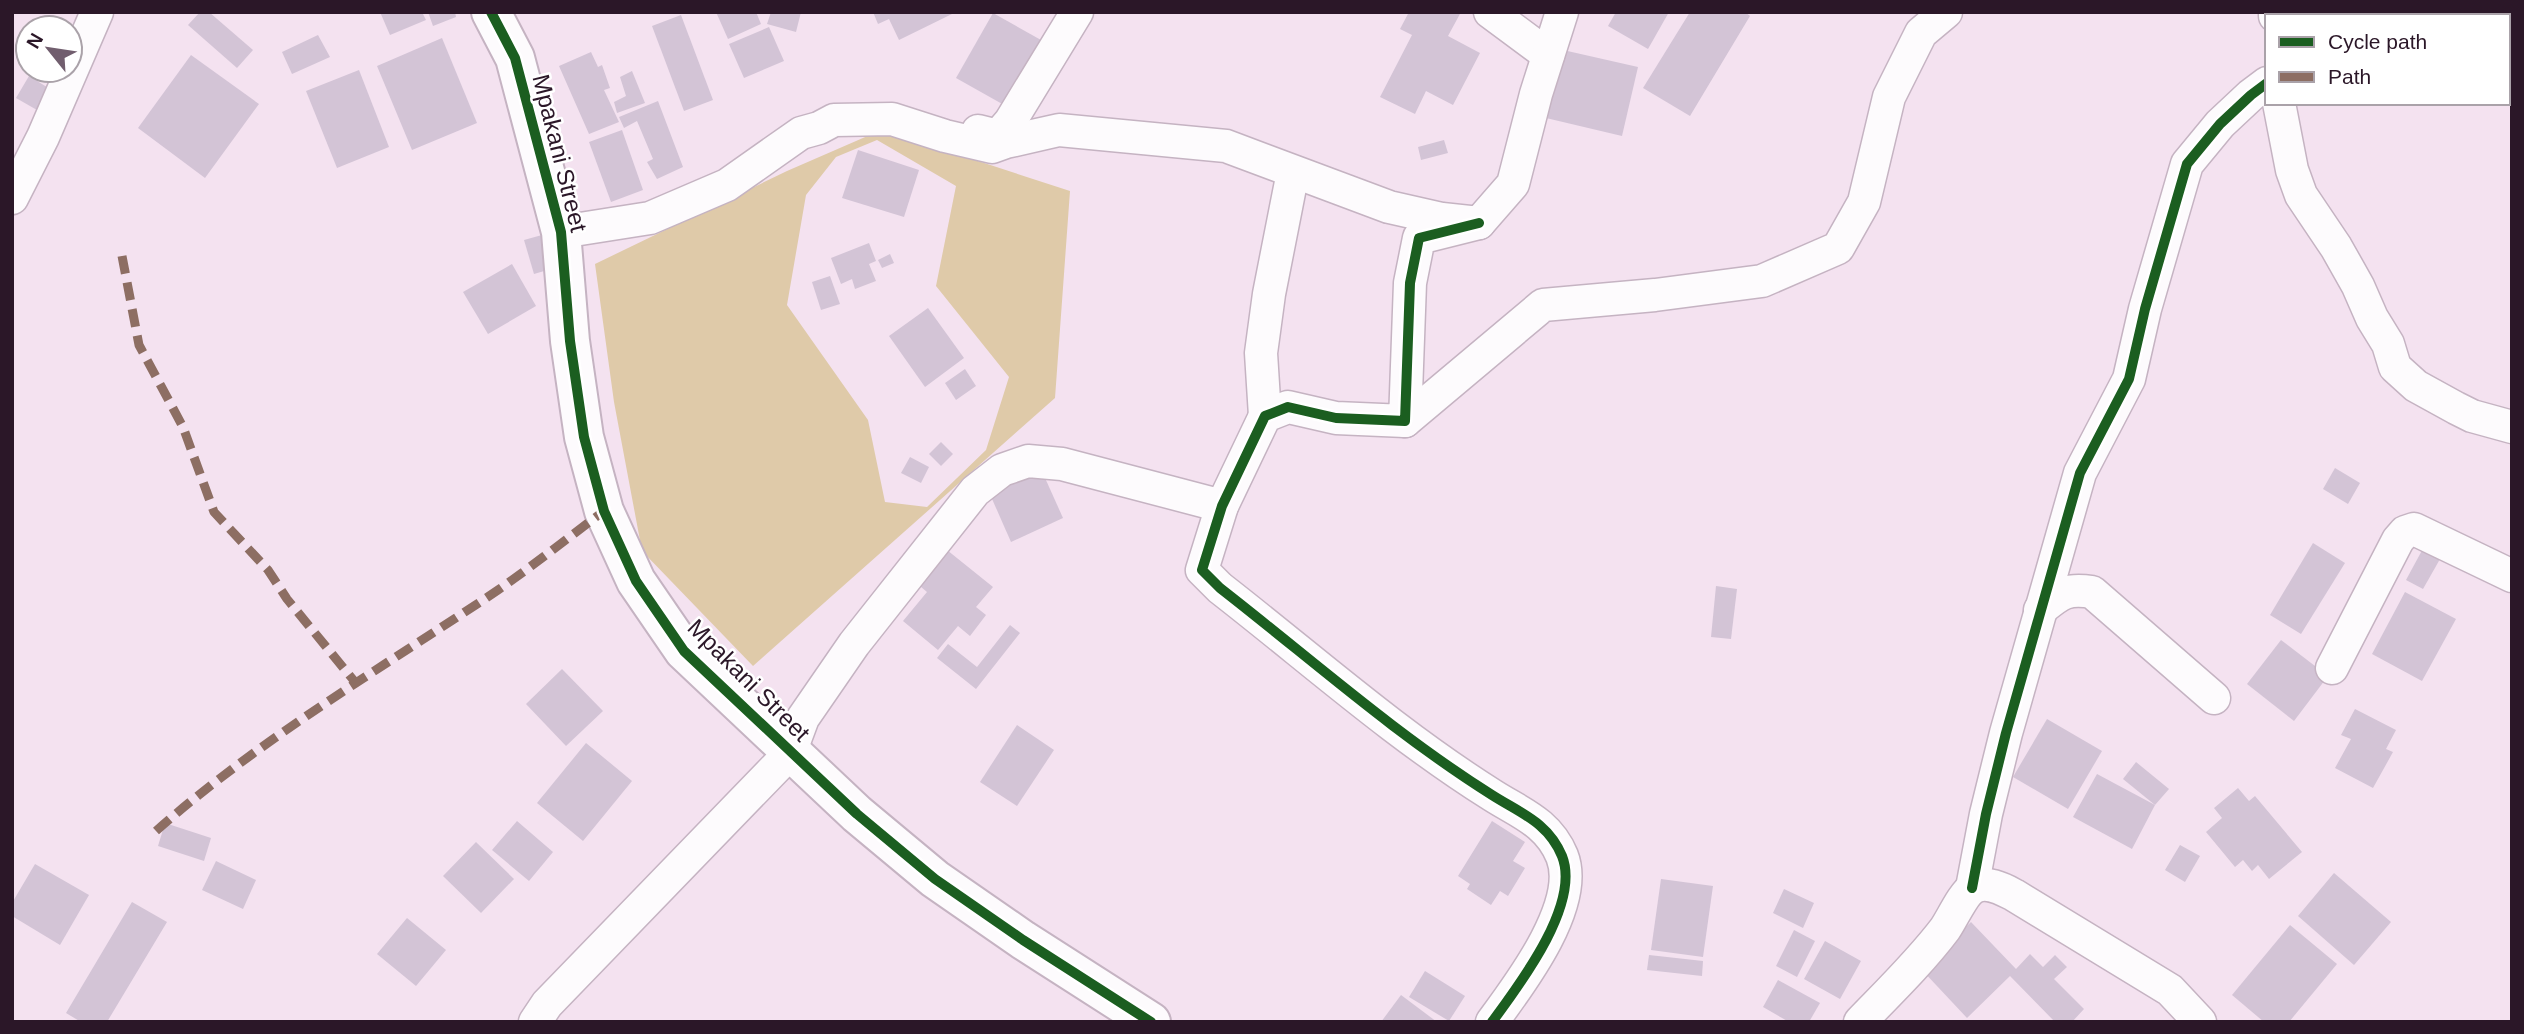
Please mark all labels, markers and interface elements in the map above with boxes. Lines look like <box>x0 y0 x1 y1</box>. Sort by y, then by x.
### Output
north arrow <box>14 14 84 84</box>
legend <box>2265 14 2510 105</box>
text: N <box>22 30 47 52</box>
text: Cycle path <box>2328 30 2427 53</box>
text: Path <box>2328 65 2371 88</box>
street label: Mpakani Street <box>527 71 593 235</box>
street label: Mpakani Street <box>682 613 816 747</box>

